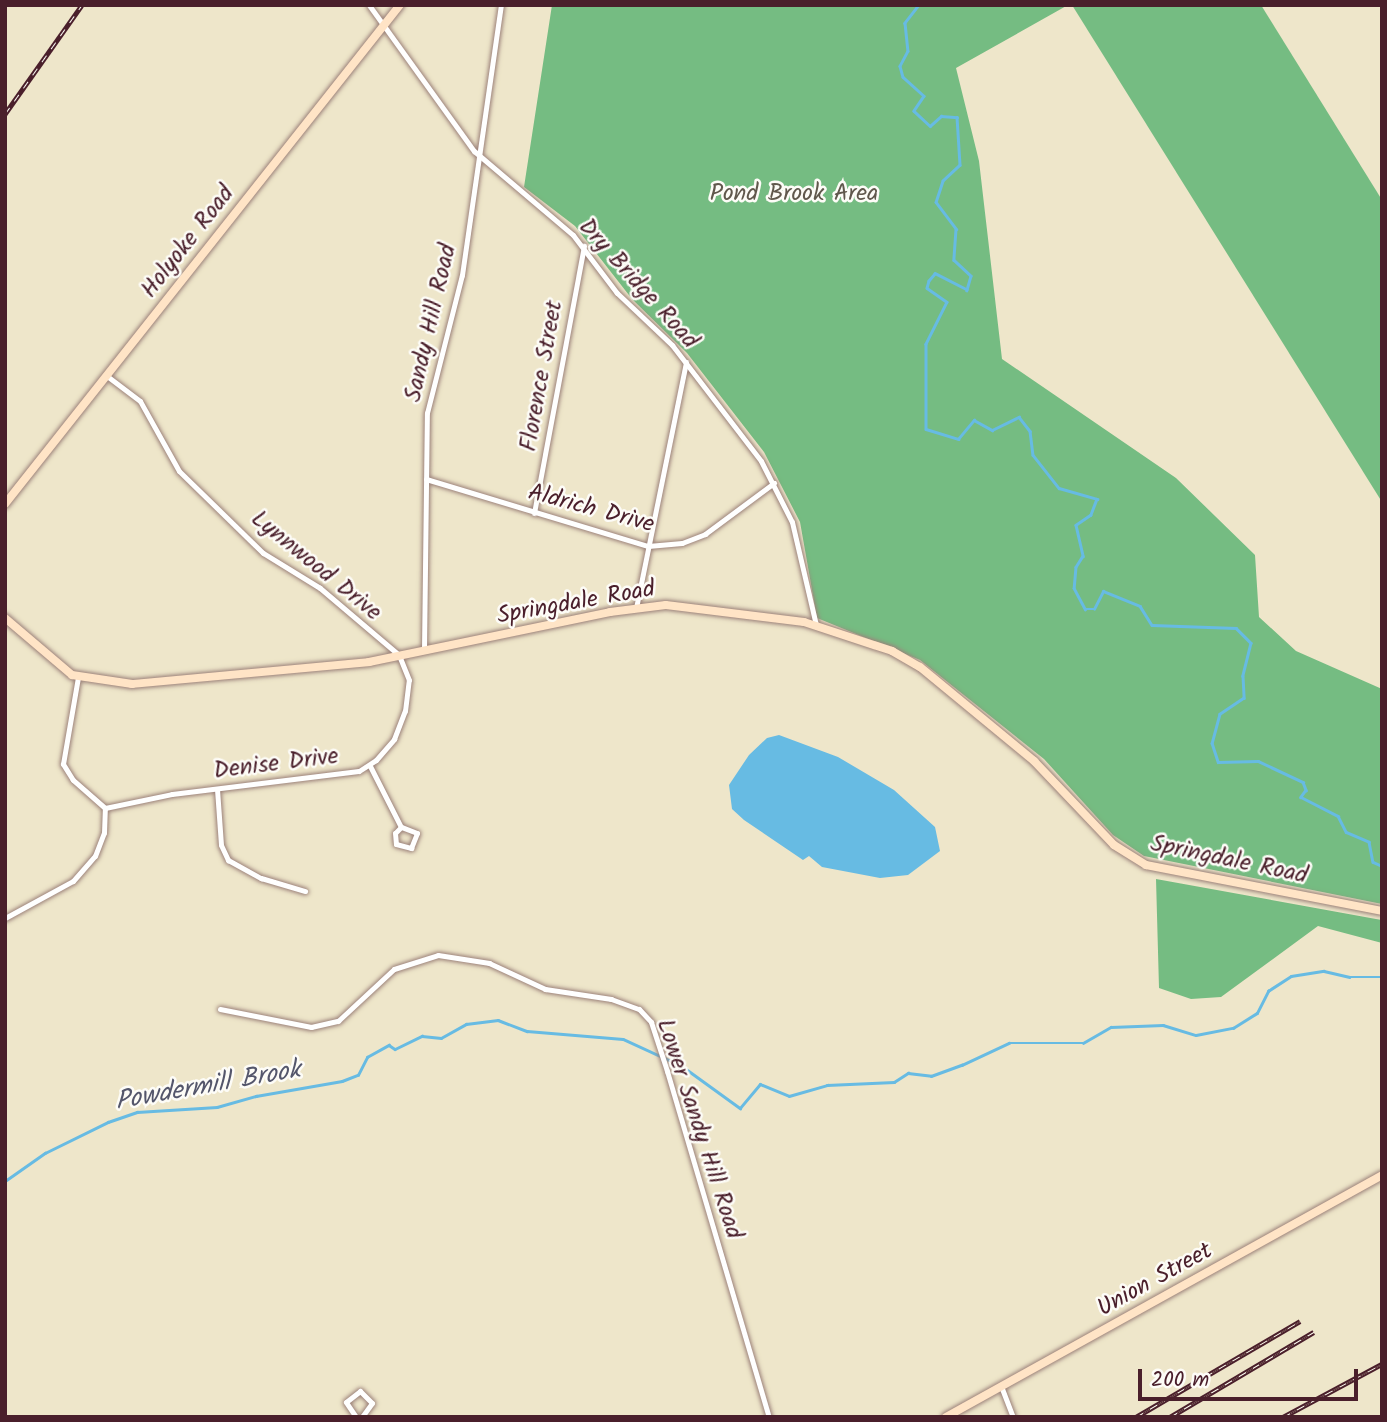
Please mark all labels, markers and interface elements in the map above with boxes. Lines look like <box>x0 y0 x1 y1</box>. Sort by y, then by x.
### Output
street label: Holyoke Road <box>135 180 241 304</box>
park label: Pond Brook Area <box>710 180 878 208</box>
street label: Dry Bridge Road <box>572 213 704 355</box>
street label: Sandy Hill Road <box>399 241 463 405</box>
street label: Florence Street <box>515 298 569 454</box>
street label: Aldrich Drive <box>525 478 657 540</box>
street label: Lynnwood Drive <box>245 505 387 627</box>
street label: Springdale Road <box>495 575 657 631</box>
street label: Denise Drive <box>212 742 340 786</box>
street label: Springdale Road <box>1148 829 1310 891</box>
street label: Lower Sandy Hill Road <box>650 1015 748 1243</box>
water label: Powdermill Brook <box>113 1055 303 1119</box>
street label: Union Street <box>1092 1237 1218 1323</box>
scale bar <box>1142 1356 1362 1400</box>
text: 200 m <box>1151 1364 1209 1397</box>

